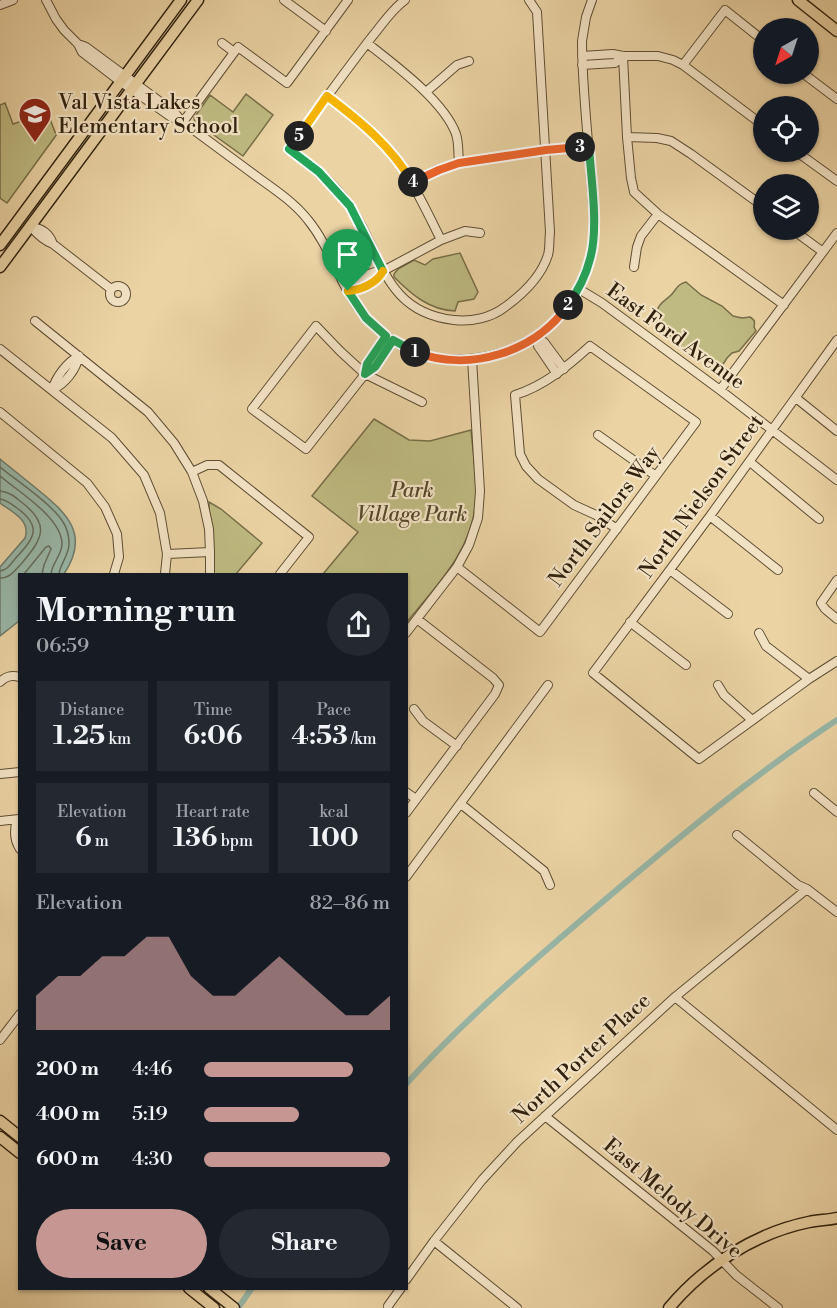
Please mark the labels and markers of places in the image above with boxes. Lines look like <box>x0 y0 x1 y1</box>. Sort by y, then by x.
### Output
place label: Val Vista Lakes Elementary School <box>57 90 238 140</box>
school or university icon: Val Vista Lakes Elementary School <box>17 96 53 143</box>
pin: 5 <box>284 121 314 151</box>
pin: 3 <box>565 132 595 162</box>
pin: 4 <box>398 167 428 197</box>
pin <box>322 229 373 291</box>
pin: 2 <box>553 290 583 320</box>
pin: 1 <box>400 337 430 367</box>

